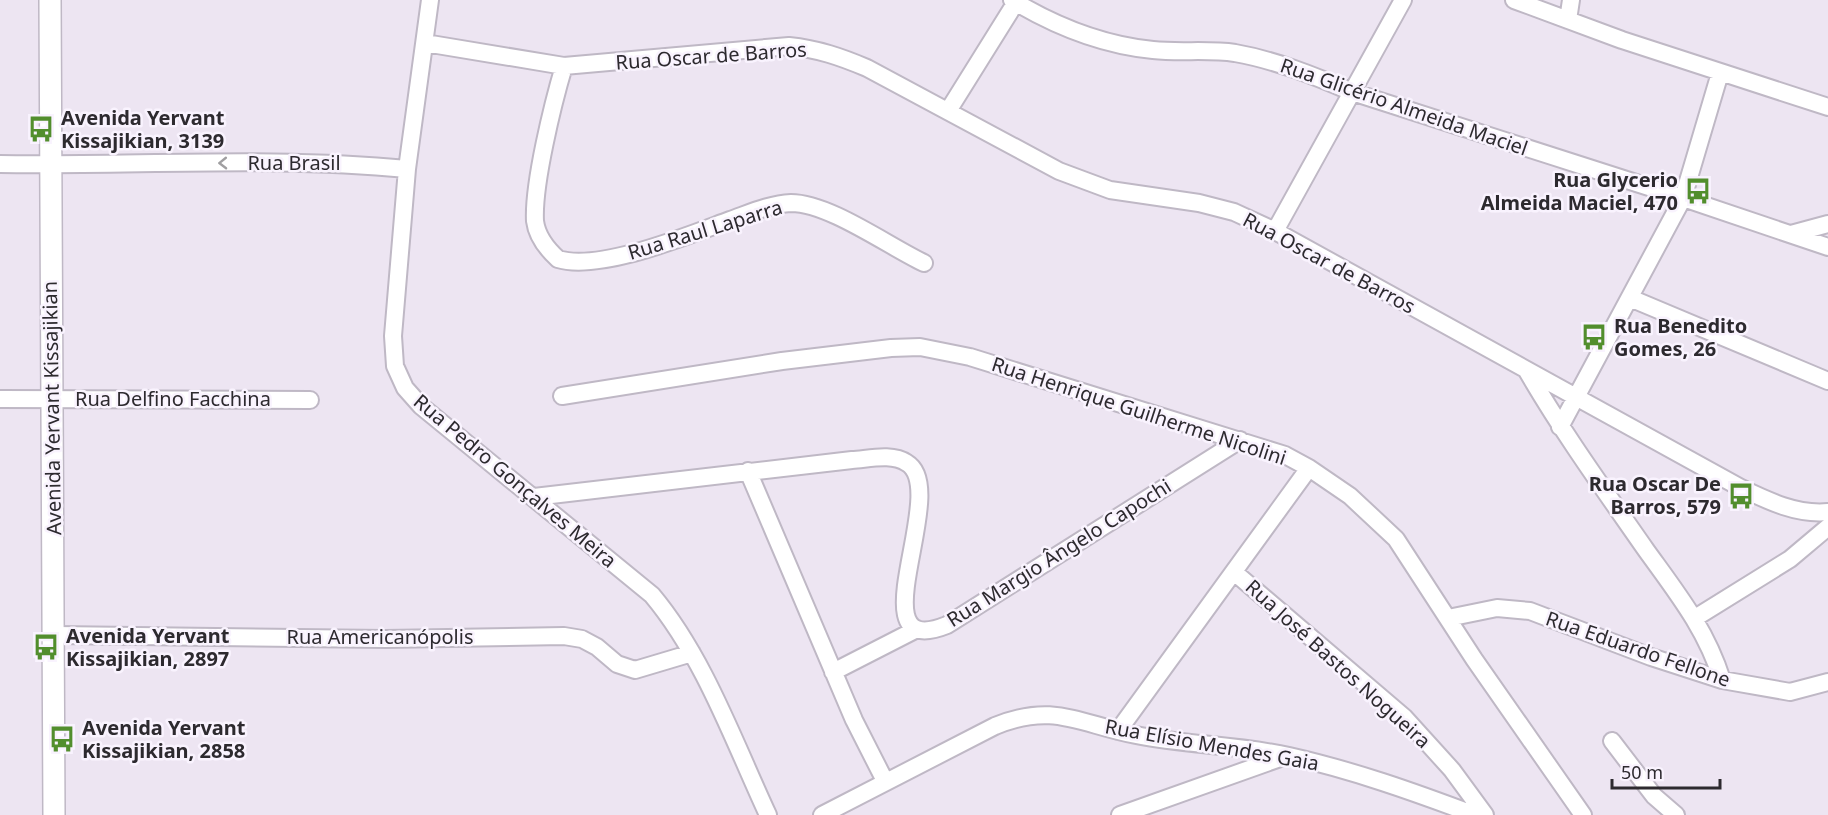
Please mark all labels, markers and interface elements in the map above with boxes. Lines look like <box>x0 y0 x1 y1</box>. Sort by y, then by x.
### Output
street label: Rua Oscar de Barros <box>615 35 807 76</box>
street label: Rua Glicério Almeida Maciel <box>1277 51 1532 162</box>
place label: Avenida Yervant Kissajikian, 3139 <box>61 104 225 154</box>
bus stop icon: Avenida Yervant Kissajikian, 3139 <box>26 114 56 144</box>
street label: Rua Brasil <box>247 149 341 176</box>
one-way arrow <box>219 157 228 169</box>
place label: Rua Glycerio Almeida Maciel, 470 <box>1481 166 1678 216</box>
bus stop icon: Rua Glycerio Almeida Maciel, 470 <box>1683 176 1713 206</box>
street label: Rua Raul Laparra <box>624 193 785 266</box>
street label: Rua Oscar de Barros <box>1238 206 1420 319</box>
street label: Avenida Yervant Kissajikian <box>36 281 67 535</box>
place label: Rua Benedito Gomes, 26 <box>1614 312 1747 362</box>
bus stop icon: Rua Benedito Gomes, 26 <box>1579 322 1609 352</box>
street label: Rua Henrique Guilherme Nicolini <box>988 350 1290 471</box>
street label: Rua Delfino Facchina <box>75 385 271 412</box>
street label: Rua Pedro Gonçalves Meira <box>408 388 622 574</box>
place label: Rua Oscar De Barros, 579 <box>1589 470 1721 520</box>
street label: Rua Margio Ângelo Capochi <box>941 472 1176 633</box>
bus stop icon: Rua Oscar De Barros, 579 <box>1726 481 1756 511</box>
street label: Rua José Bastos Nogueira <box>1240 573 1437 754</box>
street label: Rua Eduardo Fellone <box>1542 604 1734 693</box>
place label: Avenida Yervant Kissajikian, 2897 <box>66 622 230 672</box>
street label: Rua Americanópolis <box>287 623 473 650</box>
bus stop icon: Avenida Yervant Kissajikian, 2897 <box>31 632 61 662</box>
street label: Rua Elísio Mendes Gaia <box>1103 712 1321 777</box>
place label: Avenida Yervant Kissajikian, 2858 <box>82 714 246 764</box>
bus stop icon: Avenida Yervant Kissajikian, 2858 <box>47 724 77 754</box>
scale bar <box>1612 752 1720 790</box>
text: 50 m <box>1621 760 1663 784</box>

